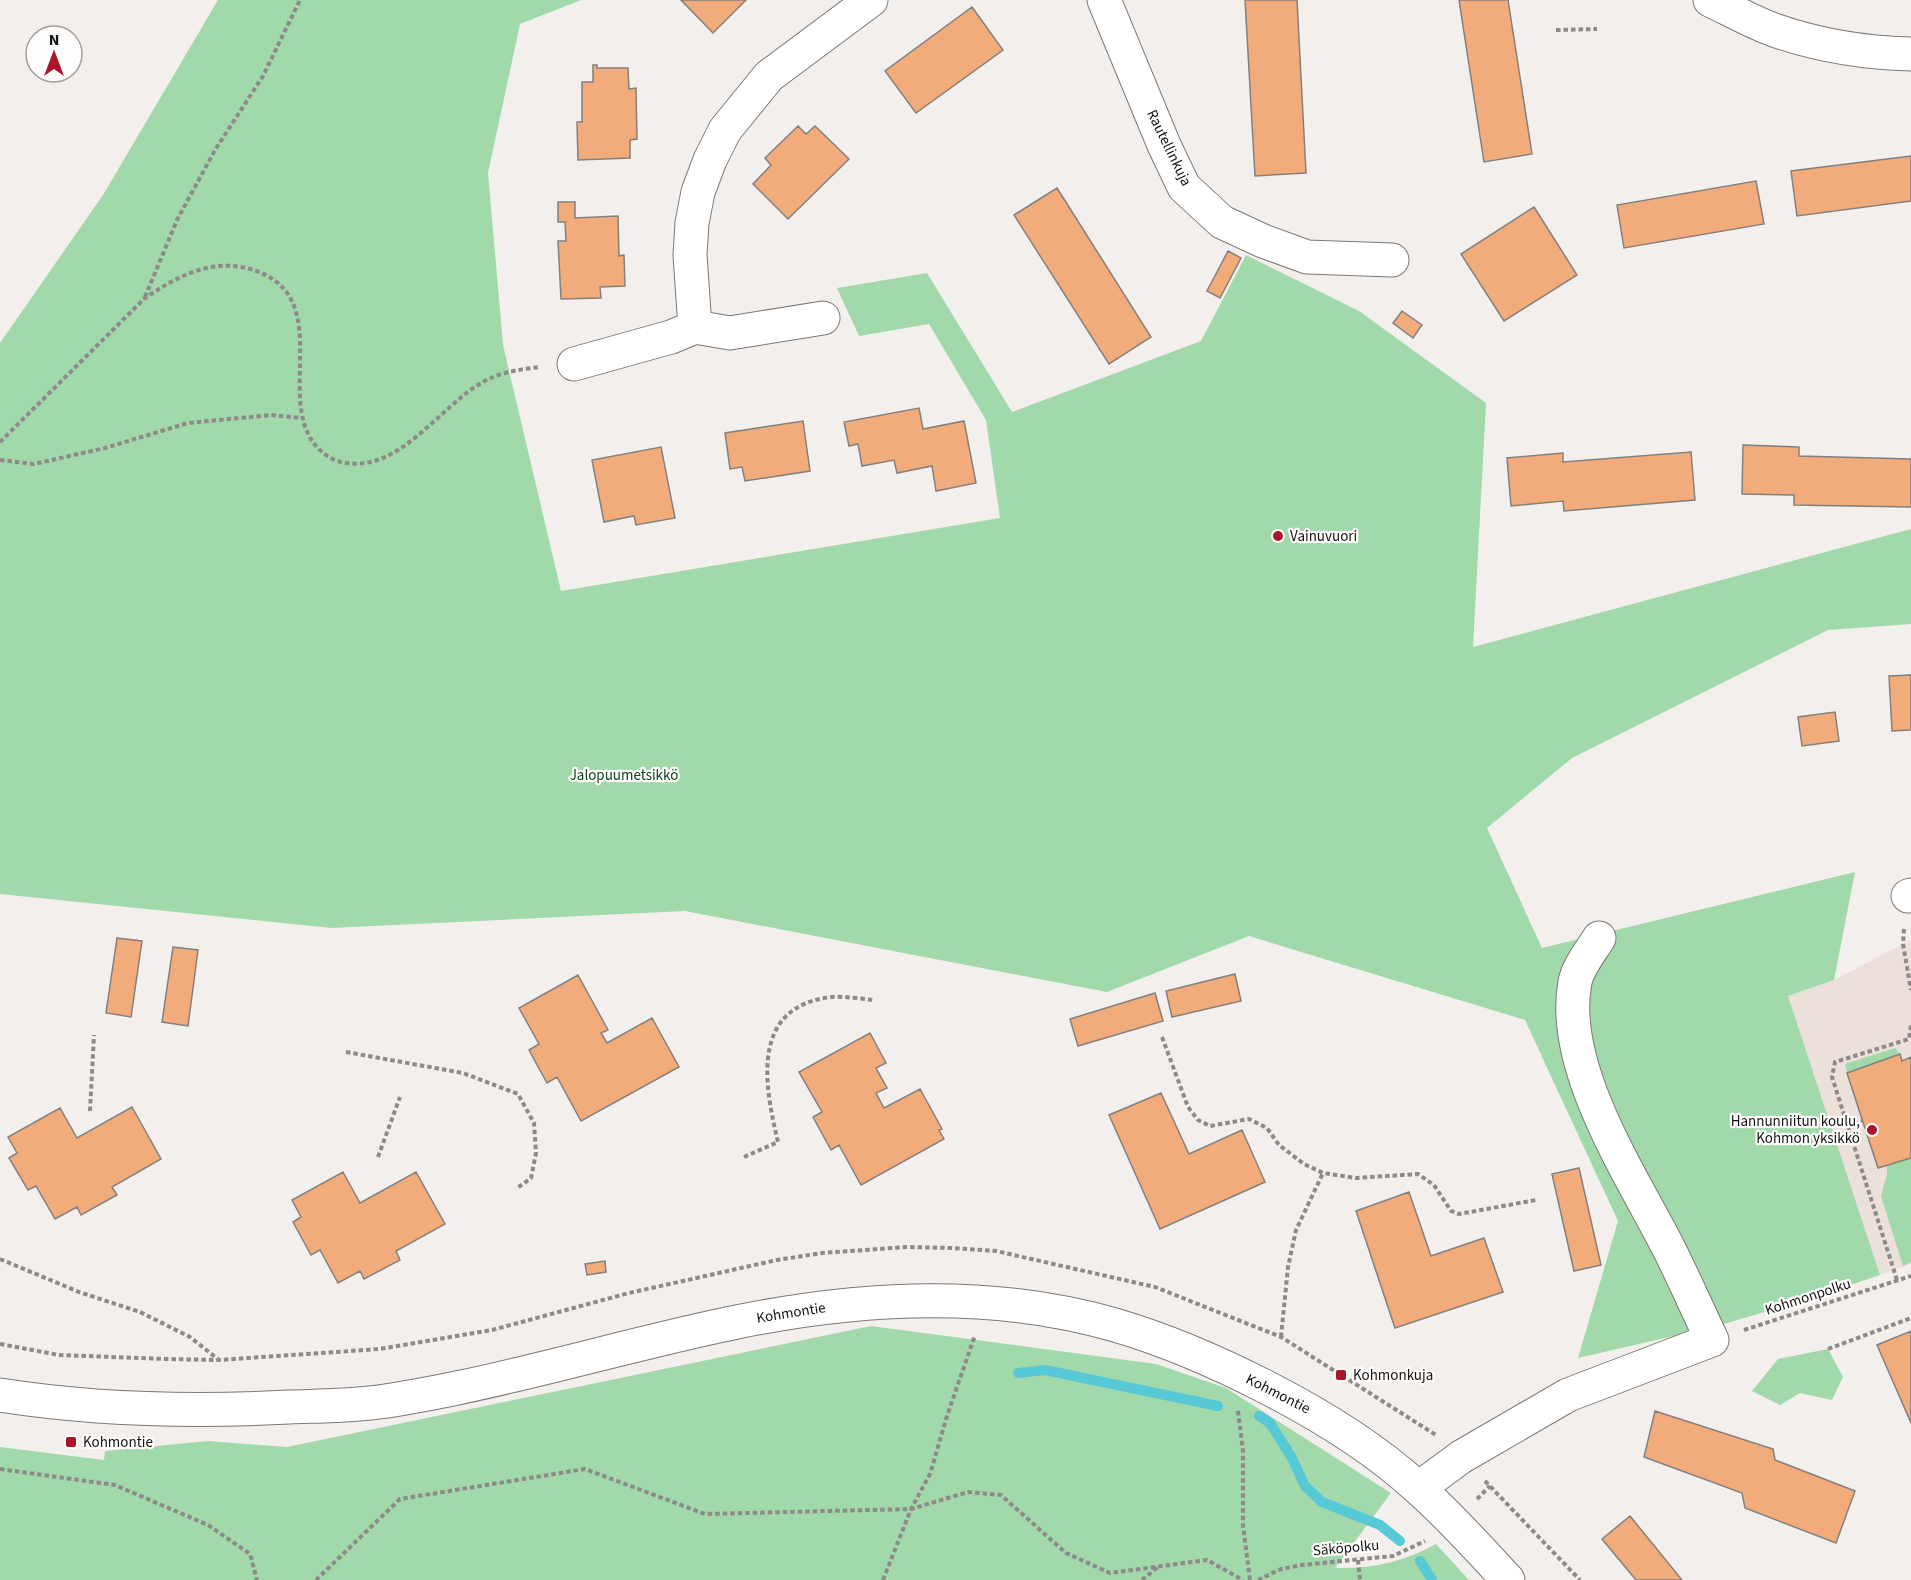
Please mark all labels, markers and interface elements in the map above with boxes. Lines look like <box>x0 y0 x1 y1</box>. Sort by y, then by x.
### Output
north arrow <box>24 24 84 84</box>
text: N <box>49 29 59 51</box>
street label: Rautellinkuja <box>1141 106 1197 190</box>
place label: Vainuvuori <box>1290 526 1357 547</box>
marker: Vainuvuori <box>1271 529 1285 543</box>
park label: Jalopuumetsikkö <box>570 765 678 786</box>
place label: Hannunniitun koulu, Kohmon yksikkö <box>1731 1111 1860 1149</box>
marker: Hannunniitun koulu, Kohmon yksikkö <box>1865 1123 1879 1137</box>
street label: Kohmonpolku <box>1762 1273 1854 1321</box>
street label: Kohmontie <box>755 1297 827 1329</box>
place label: Kohmonkuja <box>1353 1365 1433 1386</box>
marker: Kohmonkuja <box>1334 1368 1348 1382</box>
street label: Kohmontie <box>1242 1369 1314 1419</box>
place label: Kohmontie <box>83 1432 153 1453</box>
marker: Kohmontie <box>64 1435 78 1449</box>
street label: Säköpolku <box>1312 1535 1380 1561</box>

